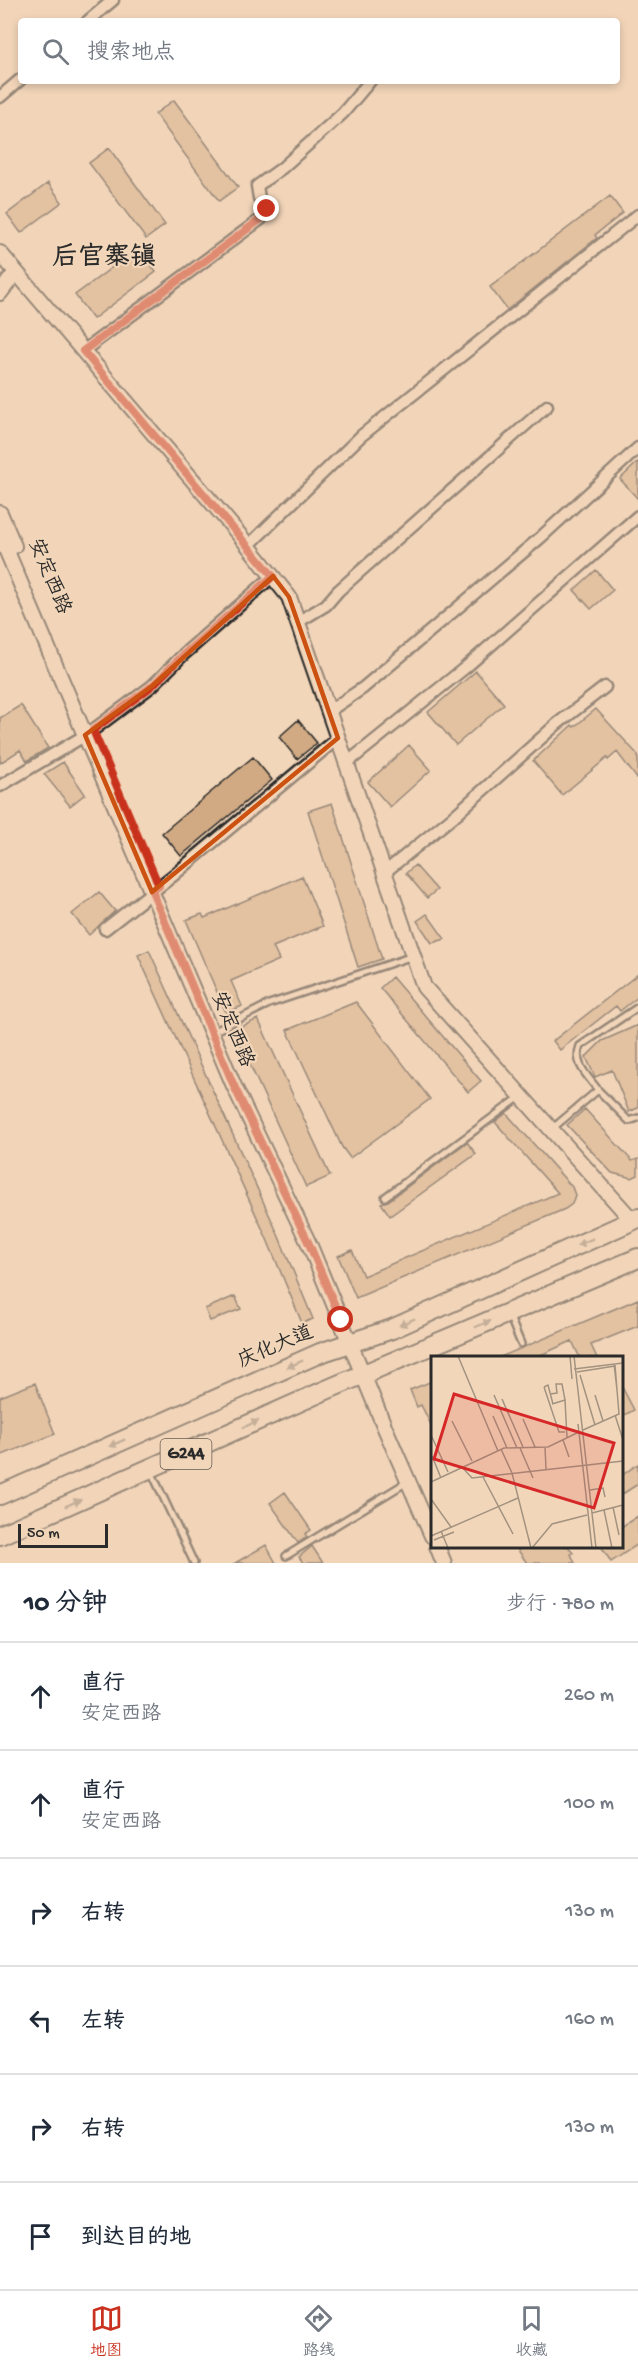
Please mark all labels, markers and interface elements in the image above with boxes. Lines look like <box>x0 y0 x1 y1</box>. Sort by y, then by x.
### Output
search box <box>18 18 620 84</box>
icon: search <box>39 35 72 68</box>
text: 搜索地点 <box>87 41 175 67</box>
route end <box>253 195 279 221</box>
district label: 后官寨镇 <box>52 242 156 275</box>
street label: 安定西路 <box>22 535 76 619</box>
street label: 安定西路 <box>205 988 259 1072</box>
one-way arrow <box>575 1237 593 1247</box>
route start <box>327 1306 353 1332</box>
one-way arrow <box>397 1317 415 1327</box>
street label: 庆化大道 <box>234 1320 317 1374</box>
one-way arrow <box>475 1320 492 1329</box>
inset map <box>431 1356 623 1548</box>
one-way arrow <box>286 1359 304 1369</box>
one-way arrow <box>242 1419 260 1428</box>
one-way arrow <box>109 1439 126 1448</box>
road number: G244 <box>160 1439 212 1469</box>
one-way arrow <box>64 1498 82 1508</box>
scale bar <box>18 1521 108 1548</box>
text: 50 m <box>27 1525 60 1544</box>
text: 10 分钟 <box>24 1590 107 1621</box>
text: 步行 · 780 m <box>507 1594 614 1617</box>
text: 直行 <box>81 1672 125 1698</box>
icon: ahead <box>24 1680 57 1713</box>
text: 260 m <box>564 1685 614 1708</box>
text: 安定西路 <box>81 1704 161 1727</box>
text: 直行 <box>81 1780 125 1806</box>
icon: ahead <box>24 1788 57 1821</box>
text: 100 m <box>564 1793 614 1816</box>
text: 安定西路 <box>81 1812 161 1835</box>
icon: right <box>24 1896 57 1929</box>
text: 130 m <box>565 1901 614 1924</box>
text: 右转 <box>81 1902 125 1928</box>
icon: left <box>24 2004 57 2037</box>
text: 160 m <box>565 2009 614 2032</box>
text: 左转 <box>81 2010 125 2036</box>
icon: right <box>24 2112 57 2145</box>
text: 130 m <box>565 2117 614 2140</box>
text: 右转 <box>81 2118 125 2144</box>
icon: arrive <box>24 2220 57 2253</box>
text: 到达目的地 <box>81 2226 191 2252</box>
tab: 地图 <box>90 2302 123 2362</box>
tab: 路线 <box>302 2302 335 2362</box>
tab: 收藏 <box>515 2302 548 2362</box>

